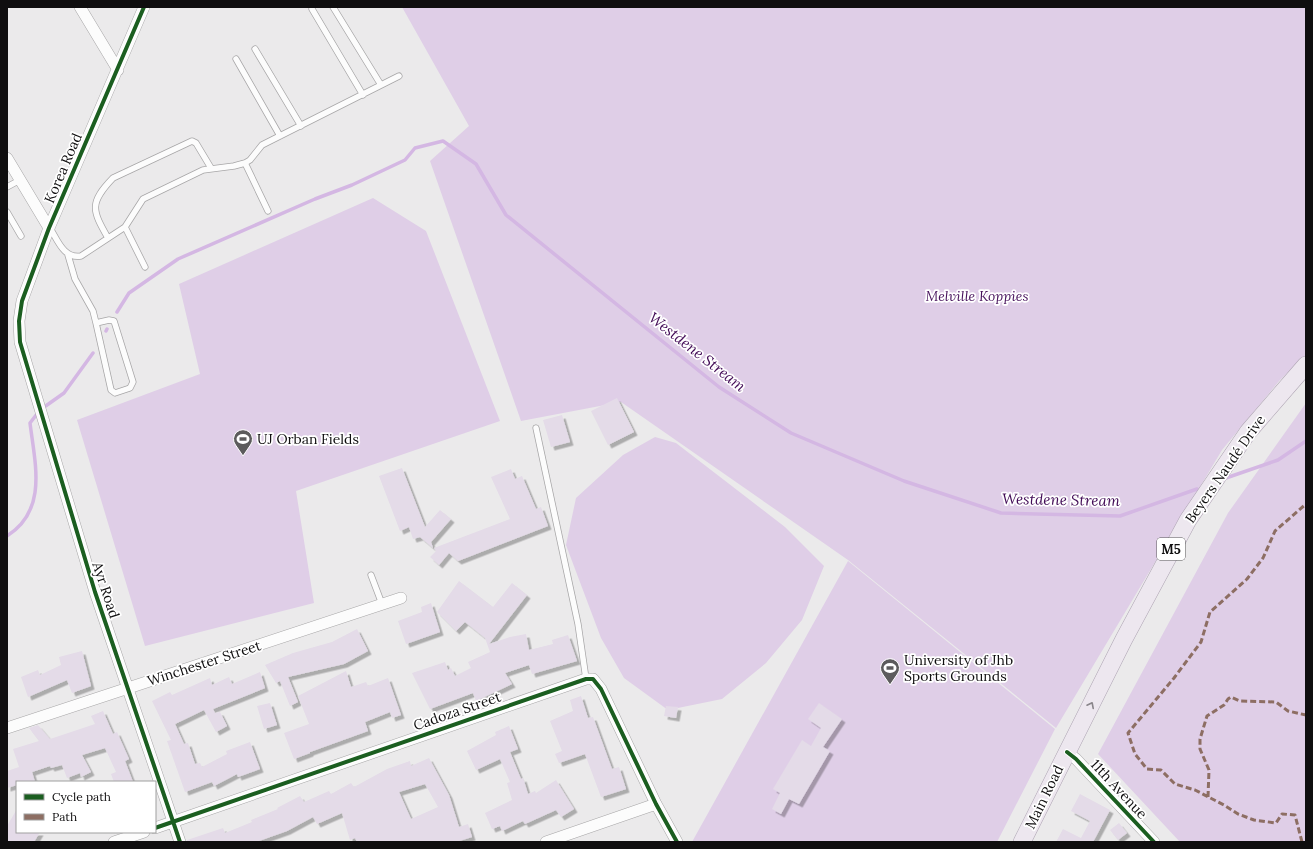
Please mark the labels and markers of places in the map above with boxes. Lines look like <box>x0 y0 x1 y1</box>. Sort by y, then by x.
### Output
sports icon: UJ Orban Fields <box>232 428 254 456</box>
place label: UJ Orban Fields <box>257 430 359 448</box>
place label: University of Jhb Sports Grounds <box>904 651 1013 685</box>
sports icon: University of Jhb Sports Grounds <box>879 657 901 685</box>

